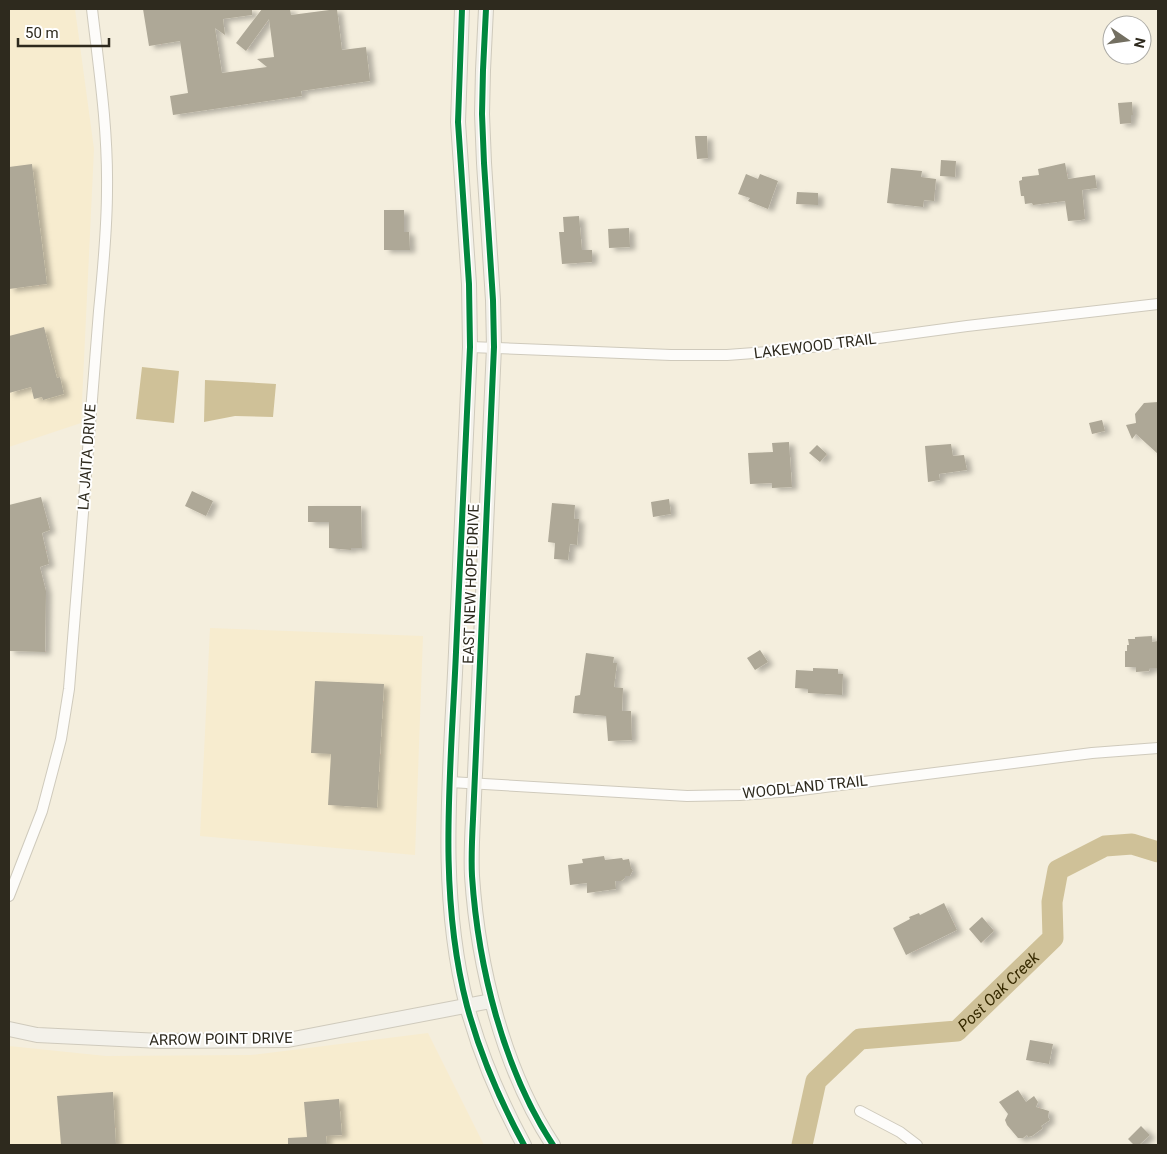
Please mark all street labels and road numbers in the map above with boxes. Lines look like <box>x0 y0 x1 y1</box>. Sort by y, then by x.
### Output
street label: LAKEWOOD TRAIL <box>753 330 877 362</box>
street label: LA JAITA DRIVE <box>74 403 100 511</box>
street label: EAST NEW HOPE DRIVE <box>459 503 483 664</box>
street label: WOODLAND TRAIL <box>741 771 869 803</box>
street label: ARROW POINT DRIVE <box>149 1029 293 1049</box>

